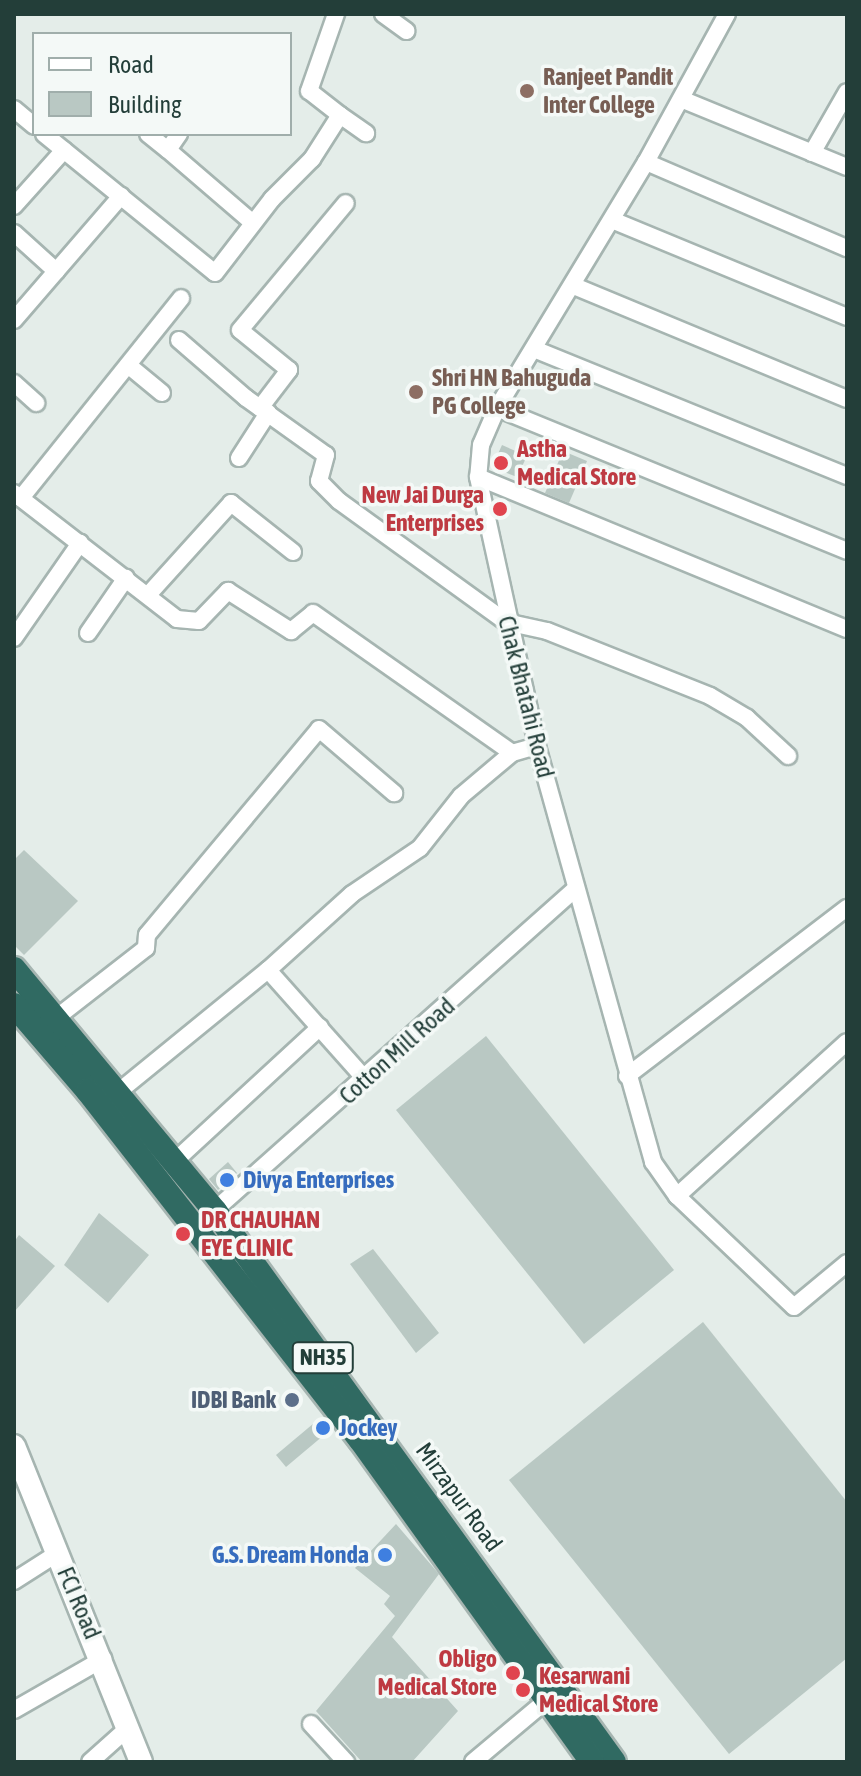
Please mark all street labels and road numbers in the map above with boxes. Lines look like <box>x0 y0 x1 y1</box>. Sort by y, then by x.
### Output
street label: Chak Bhatahi Road <box>492 613 560 781</box>
street label: Cotton Mill Road <box>333 992 461 1110</box>
road number: NH35 <box>291 1340 355 1376</box>
street label: Mirzapur Road <box>410 1437 508 1557</box>
street label: FCI Road <box>51 1563 107 1643</box>

